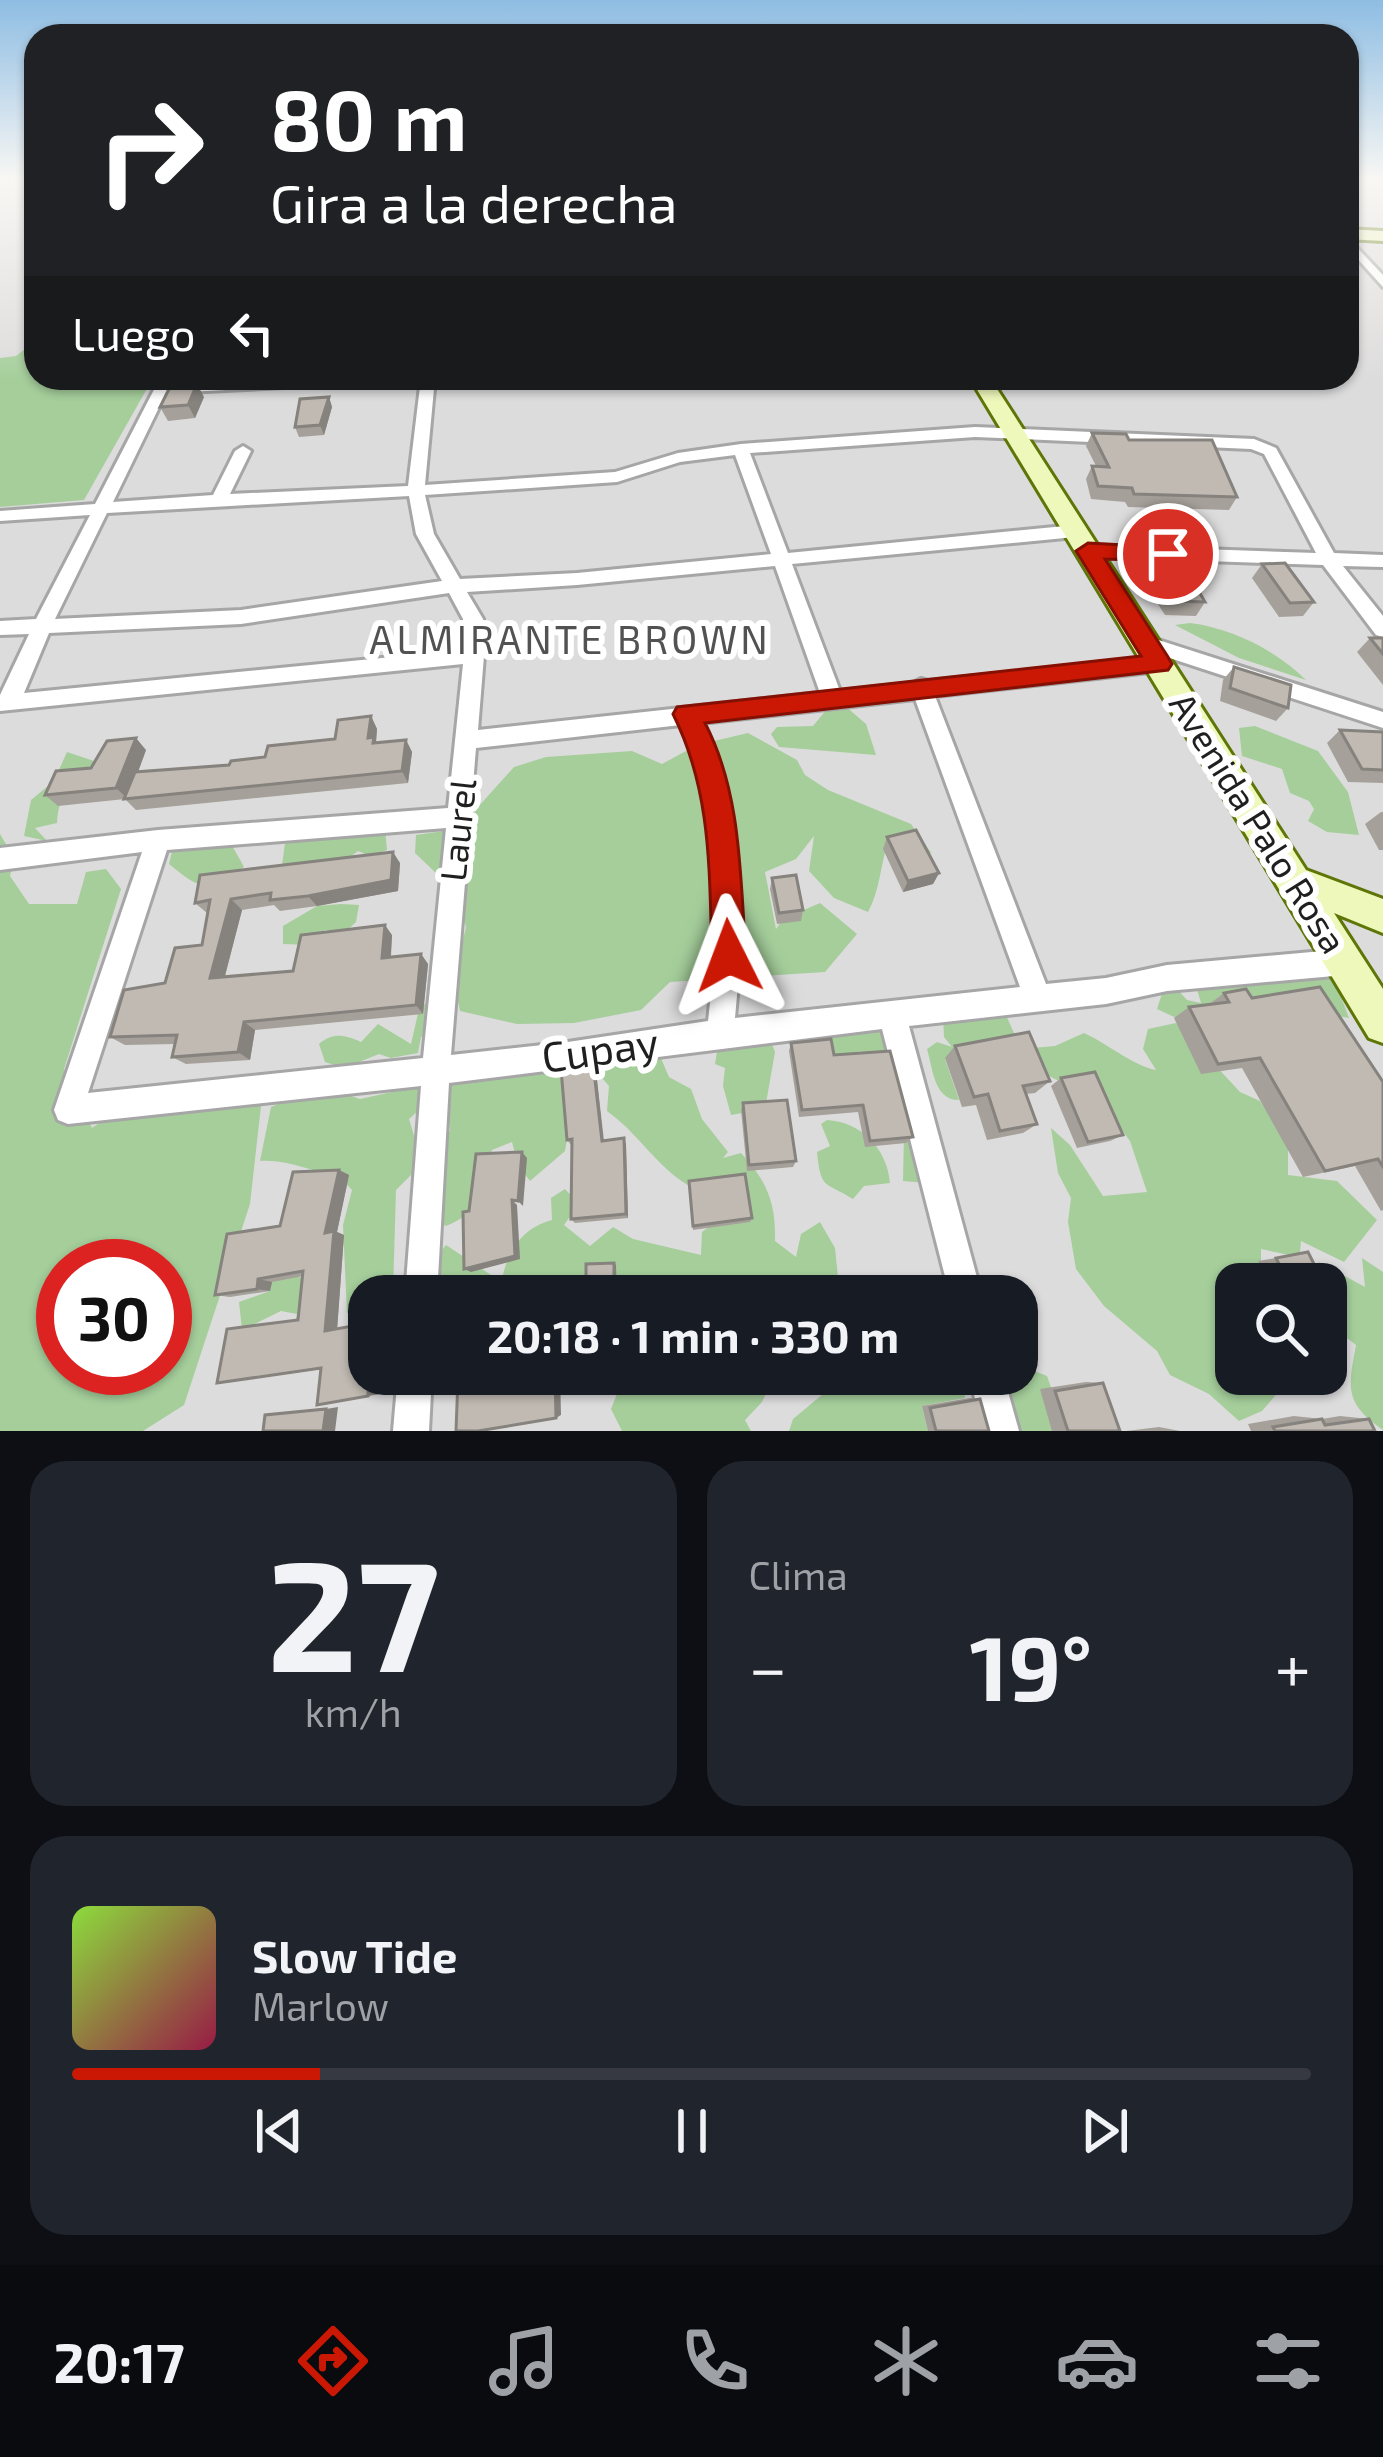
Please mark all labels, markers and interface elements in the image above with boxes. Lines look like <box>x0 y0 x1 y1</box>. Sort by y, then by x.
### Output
text: 80 m <box>270 67 467 168</box>
icon: right <box>72 72 228 228</box>
text: Gira a la derecha <box>270 169 677 234</box>
icon: left <box>219 300 285 366</box>
text: Luego <box>72 306 195 360</box>
pin <box>1117 503 1219 605</box>
icon: arrive <box>1135 521 1201 587</box>
district label: ALMIRANTE BROWN <box>369 615 771 662</box>
street label: Avenida Palo Rosa <box>1162 684 1357 960</box>
street label: Laurel <box>430 776 483 883</box>
position arrow <box>666 893 792 1019</box>
street label: Cupay <box>538 1015 661 1081</box>
speed limit sign: 30 <box>36 1239 192 1395</box>
map controls <box>1215 1263 1347 1395</box>
button: search <box>1215 1263 1347 1395</box>
text: 20:18 · 1 min · 330 m <box>487 1308 899 1362</box>
text: 27 <box>267 1516 440 1703</box>
text: Clima <box>749 1551 848 1598</box>
text: 19° <box>969 1611 1092 1719</box>
text: − <box>749 1626 787 1705</box>
text: + <box>1275 1626 1311 1705</box>
text: km/h <box>305 1688 402 1735</box>
text: Slow Tide <box>252 1928 457 1982</box>
text: Marlow <box>252 1982 389 2029</box>
icon: previous <box>246 2098 312 2164</box>
icon: pause <box>659 2098 725 2164</box>
icon: next <box>1072 2098 1138 2164</box>
icon: directions <box>291 2319 375 2403</box>
icon: music <box>482 2319 566 2403</box>
icon: phone <box>673 2319 757 2403</box>
icon: climate <box>864 2319 948 2403</box>
icon: car <box>1055 2319 1139 2403</box>
icon: filters <box>1246 2319 1330 2403</box>
text: 20:17 <box>53 2329 185 2394</box>

